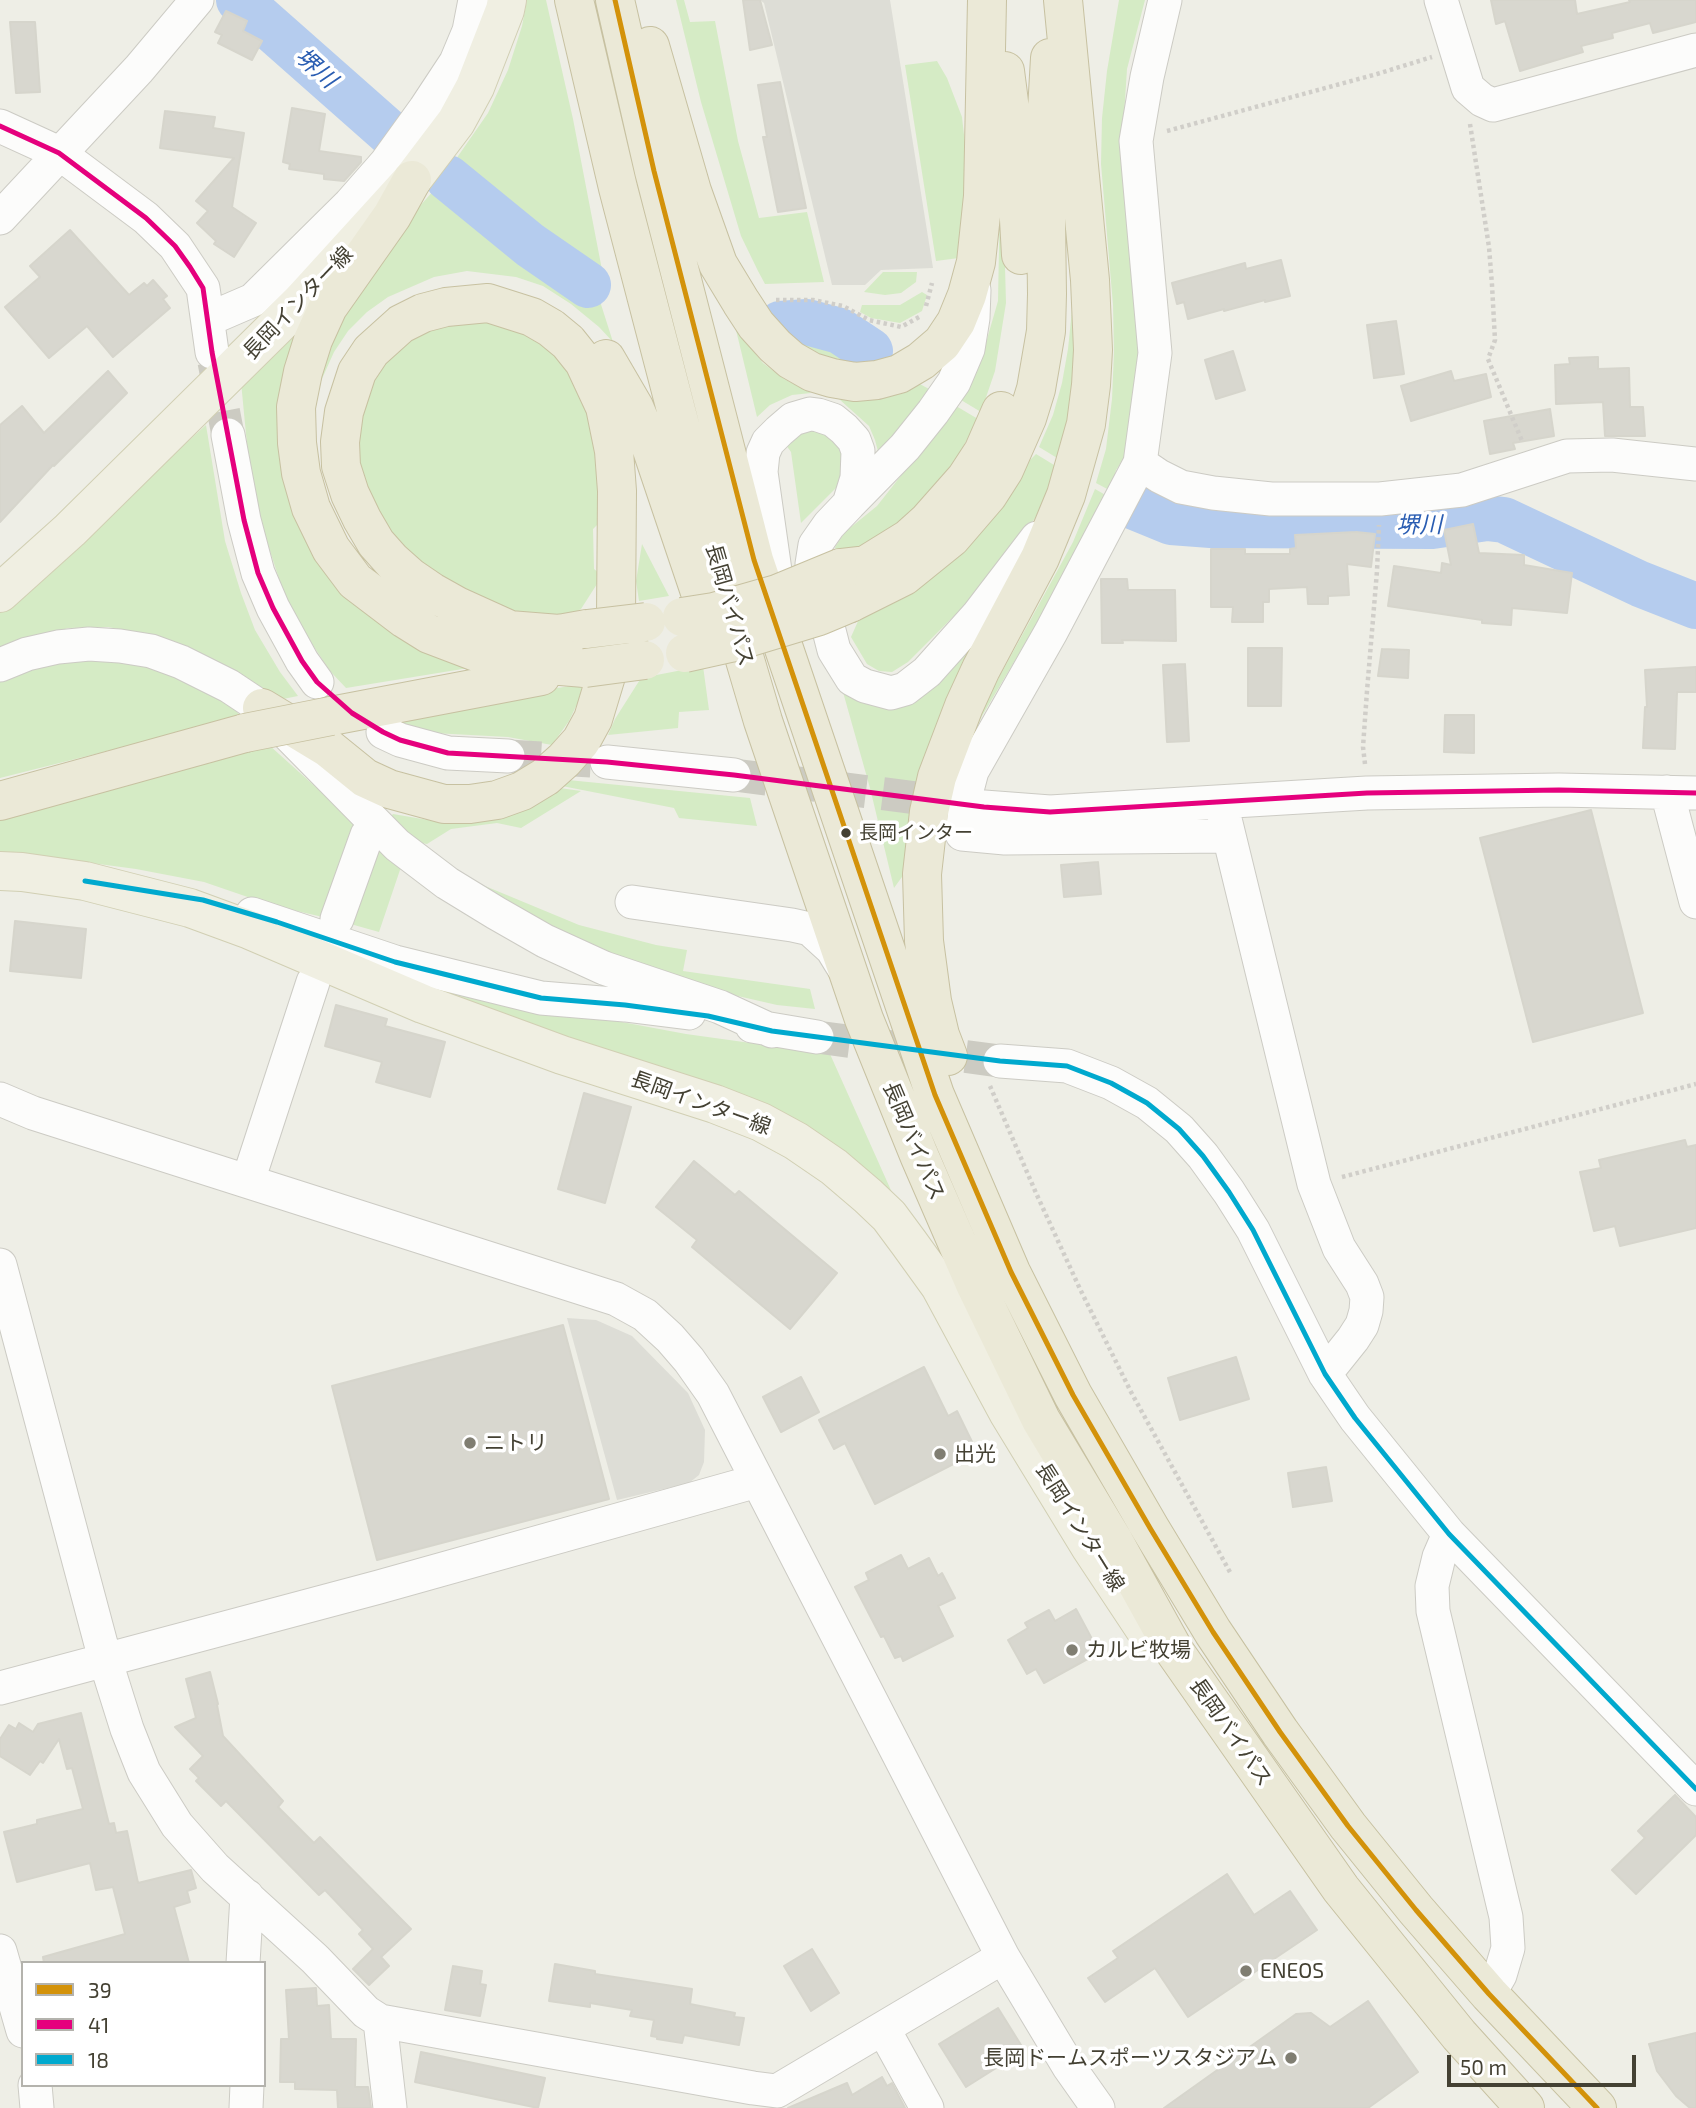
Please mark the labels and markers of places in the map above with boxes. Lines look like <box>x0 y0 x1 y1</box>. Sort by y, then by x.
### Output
place label: 長岡インター <box>859 822 973 844</box>
marker: 長岡インター <box>839 826 853 840</box>
place label: ニトリ <box>484 1430 547 1456</box>
marker: ニトリ <box>462 1435 478 1451</box>
place label: 出光 <box>954 1441 996 1467</box>
marker: 出光 <box>932 1446 948 1462</box>
place label: カルビ牧場 <box>1086 1637 1191 1663</box>
marker: カルビ牧場 <box>1064 1642 1080 1658</box>
place label: ENEOS <box>1260 1958 1324 1984</box>
marker: ENEOS <box>1238 1963 1254 1979</box>
place label: 長岡ドームスポーツスタジアム <box>983 2045 1277 2071</box>
marker: 長岡ドームスポーツスタジアム <box>1283 2050 1299 2066</box>

